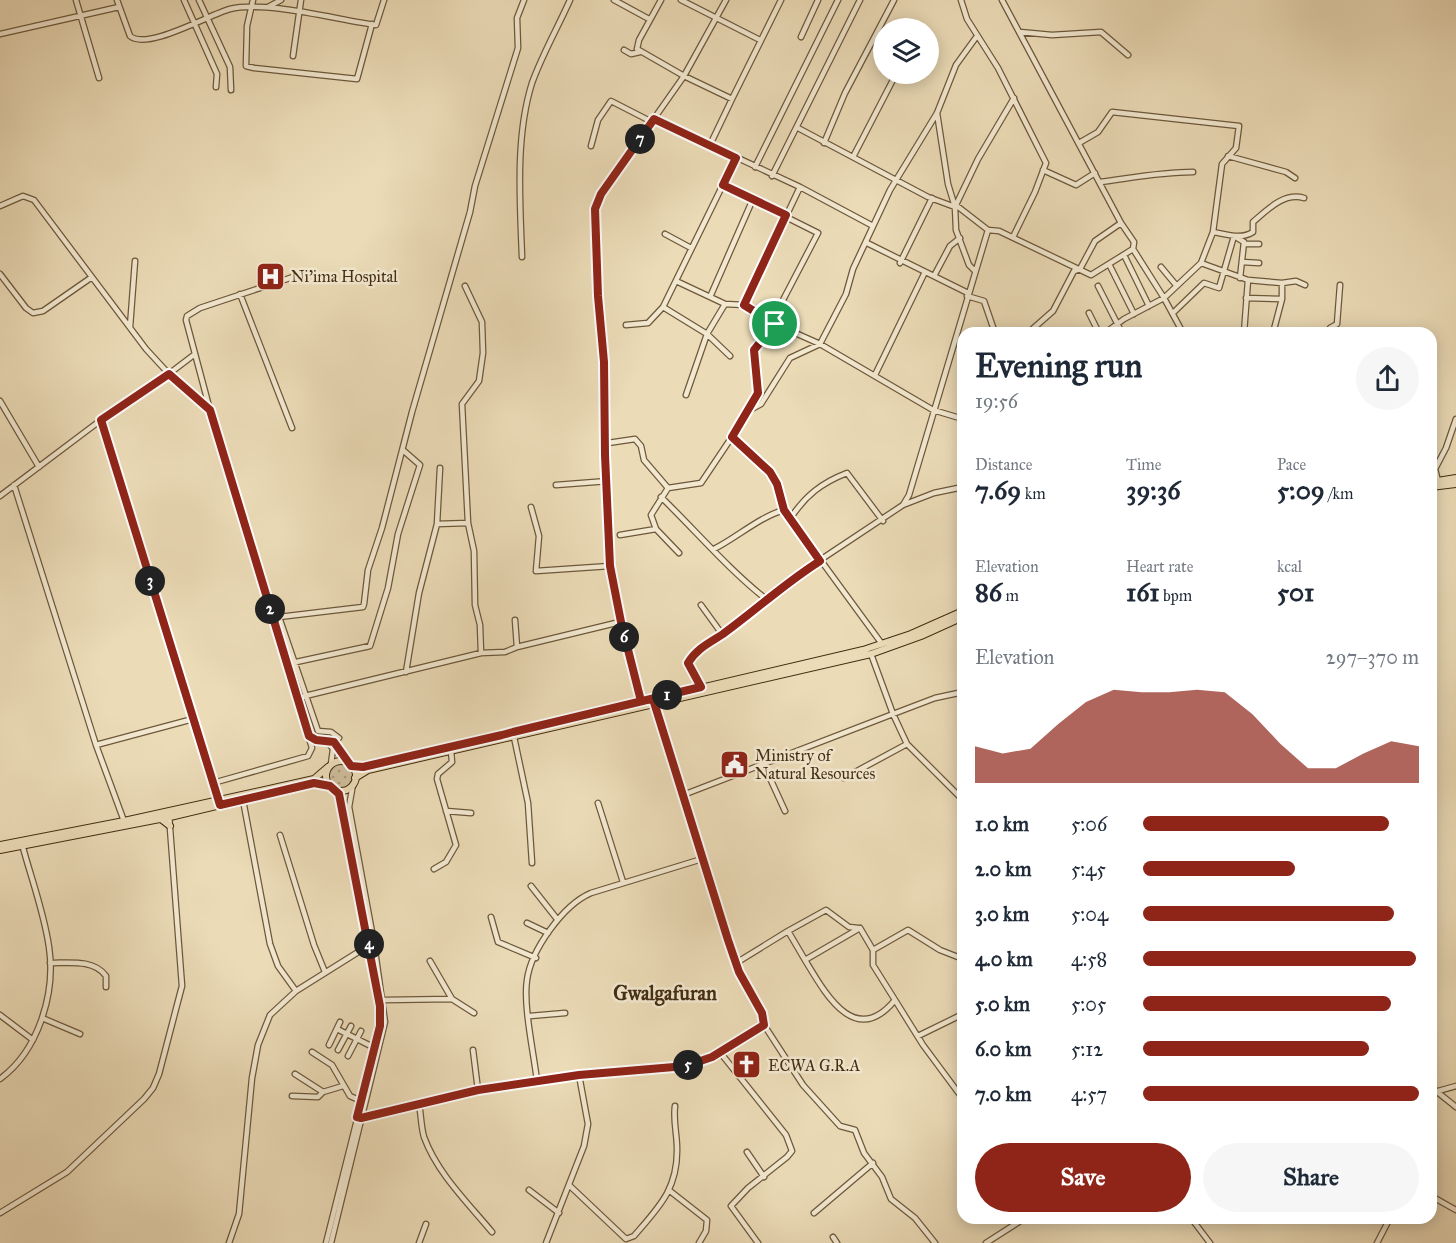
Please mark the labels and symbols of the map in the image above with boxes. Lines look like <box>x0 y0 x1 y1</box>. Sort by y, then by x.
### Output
pin: 7 <box>625 124 655 154</box>
hospital icon: Ni'ima Hospital <box>254 260 286 292</box>
place label: Ni'ima Hospital <box>291 267 398 286</box>
pin <box>749 298 800 349</box>
pin: 3 <box>135 566 165 596</box>
pin: 2 <box>255 594 285 624</box>
pin: 6 <box>609 622 639 652</box>
pin: 1 <box>652 680 682 710</box>
place label: Ministry of Natural Resources <box>755 746 875 783</box>
public building icon: Ministry of Natural Resources <box>718 748 750 780</box>
pin: 4 <box>354 929 384 959</box>
district label: Gwalgafuran <box>613 981 717 1006</box>
church icon: ECWA G.R.A <box>731 1049 763 1081</box>
pin: 5 <box>673 1050 703 1080</box>
place label: ECWA G.R.A <box>768 1056 860 1075</box>

